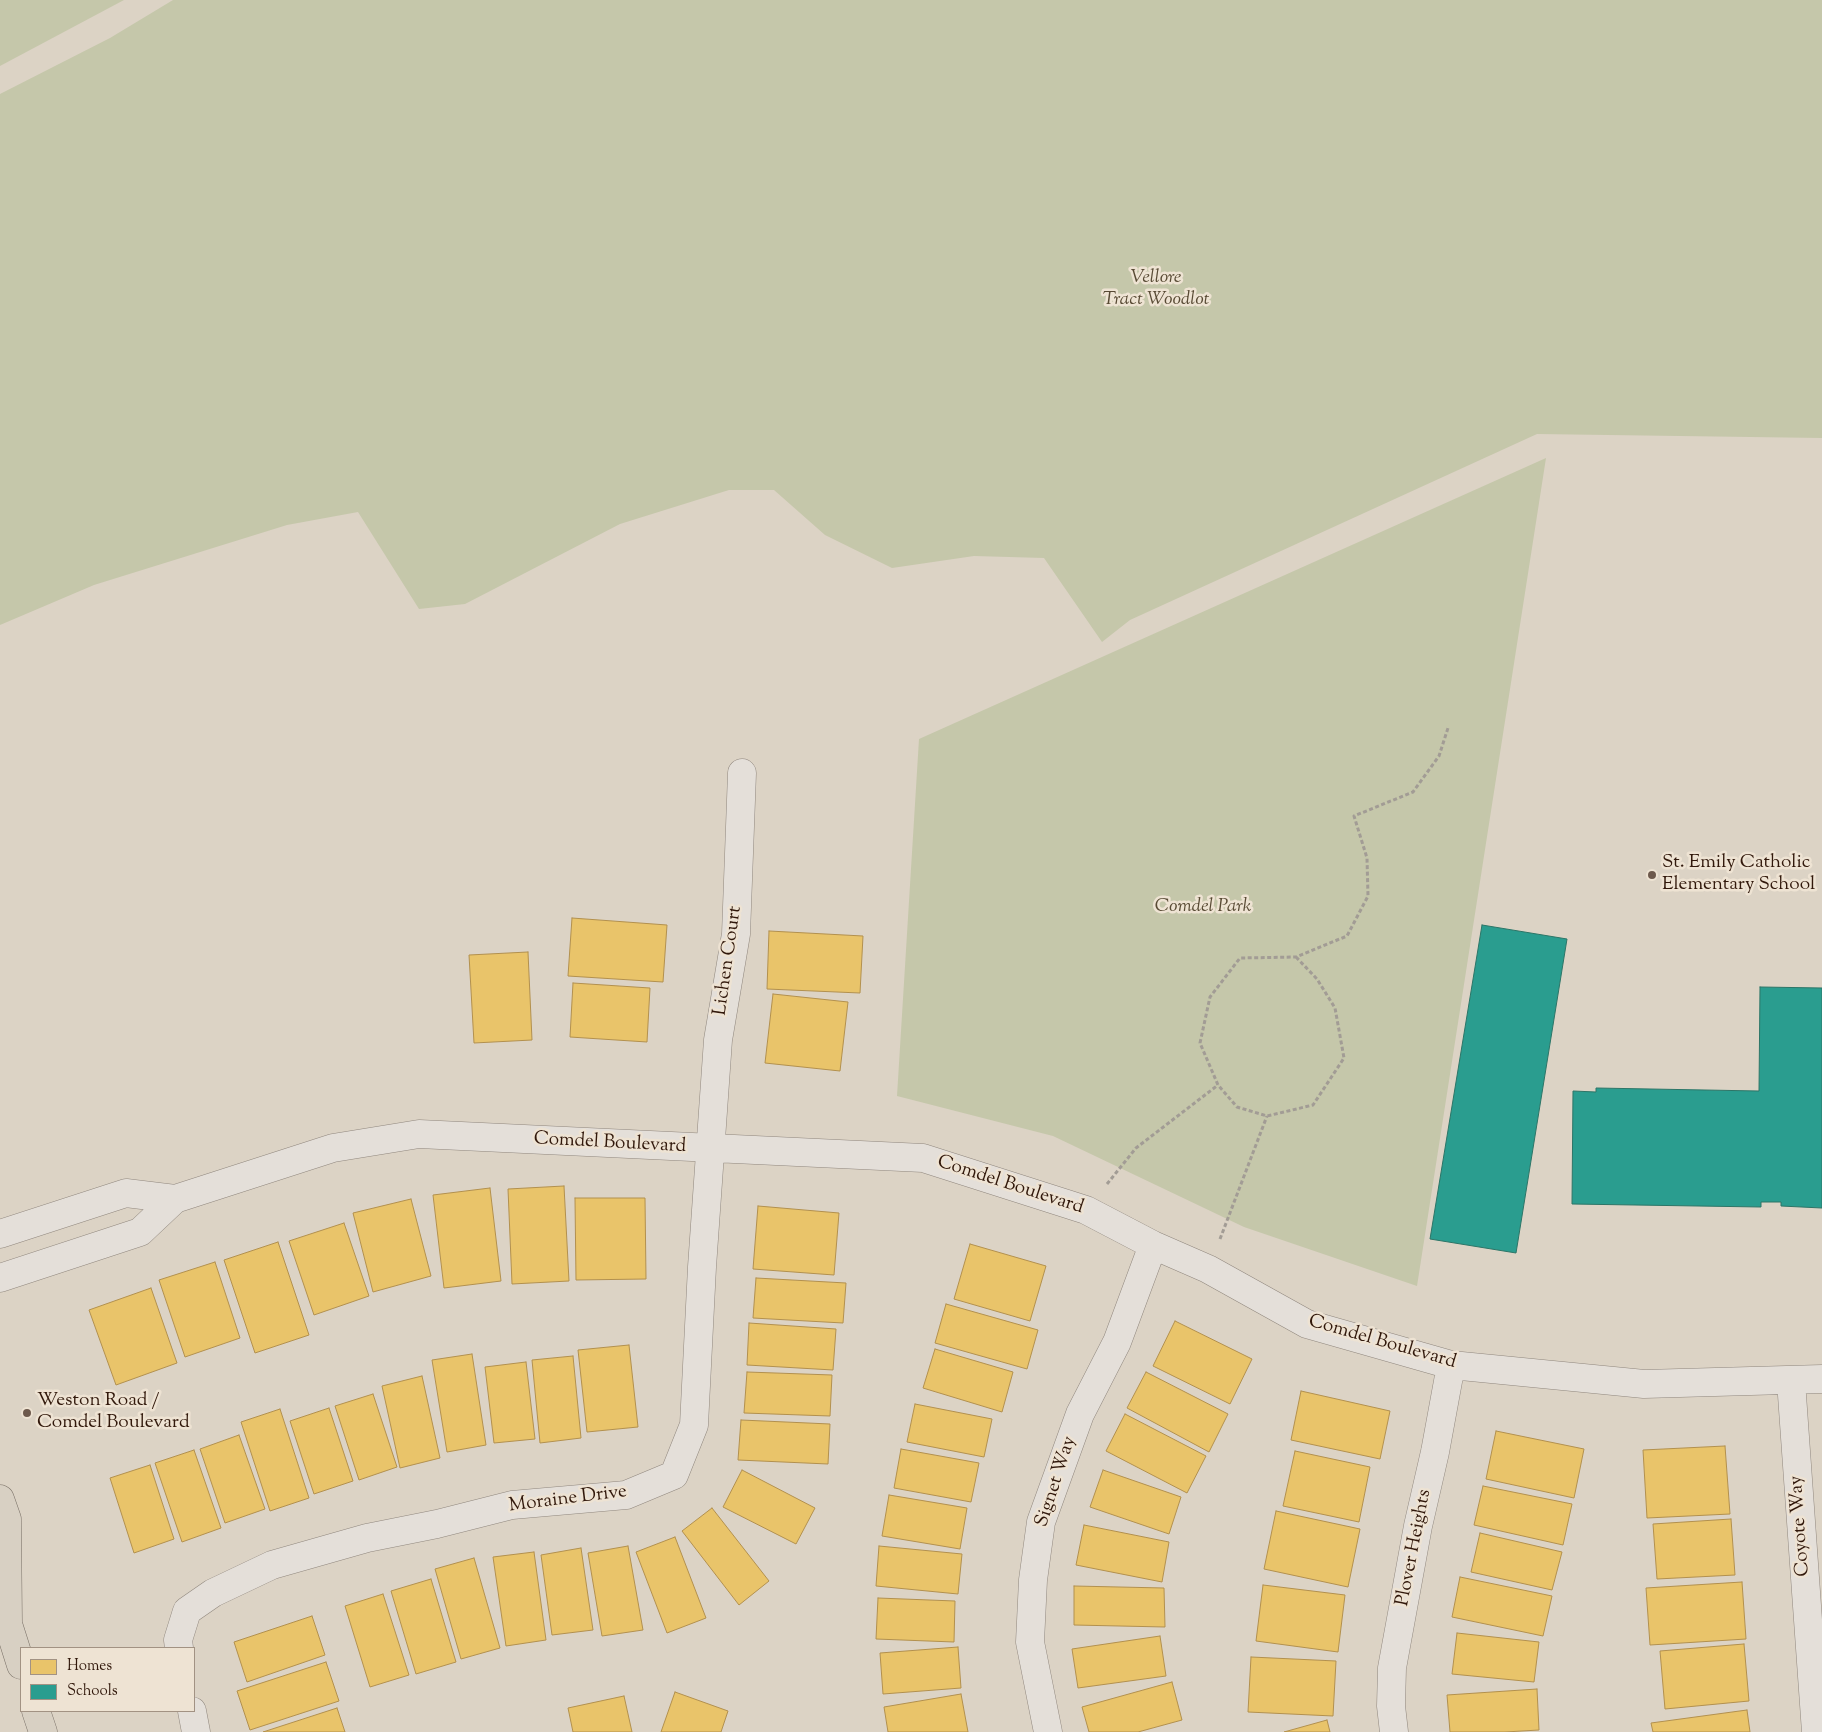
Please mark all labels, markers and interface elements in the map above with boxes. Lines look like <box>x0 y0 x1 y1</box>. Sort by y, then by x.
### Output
park label: Vellore Tract Woodlot <box>1103 268 1209 312</box>
place label: St. Emily Catholic Elementary School <box>1662 853 1815 897</box>
marker: St. Emily Catholic Elementary School <box>1646 869 1658 881</box>
park label: Comdel Park <box>1155 897 1251 919</box>
street label: Lichen Court <box>710 905 748 1017</box>
street label: Comdel Boulevard <box>533 1129 687 1159</box>
street label: Comdel Boulevard <box>934 1152 1086 1220</box>
street label: Comdel Boulevard <box>1306 1311 1458 1375</box>
place label: Weston Road / Comdel Boulevard <box>37 1391 190 1435</box>
marker: Weston Road / Comdel Boulevard <box>21 1407 33 1419</box>
street label: Signet Way <box>1032 1434 1082 1530</box>
street label: Coyote Way <box>1786 1475 1816 1577</box>
street label: Moraine Drive <box>508 1481 628 1519</box>
street label: Plover Heights <box>1393 1488 1437 1608</box>
legend <box>20 1647 195 1712</box>
text: Homes <box>67 1656 112 1677</box>
text: Schools <box>67 1681 118 1702</box>

